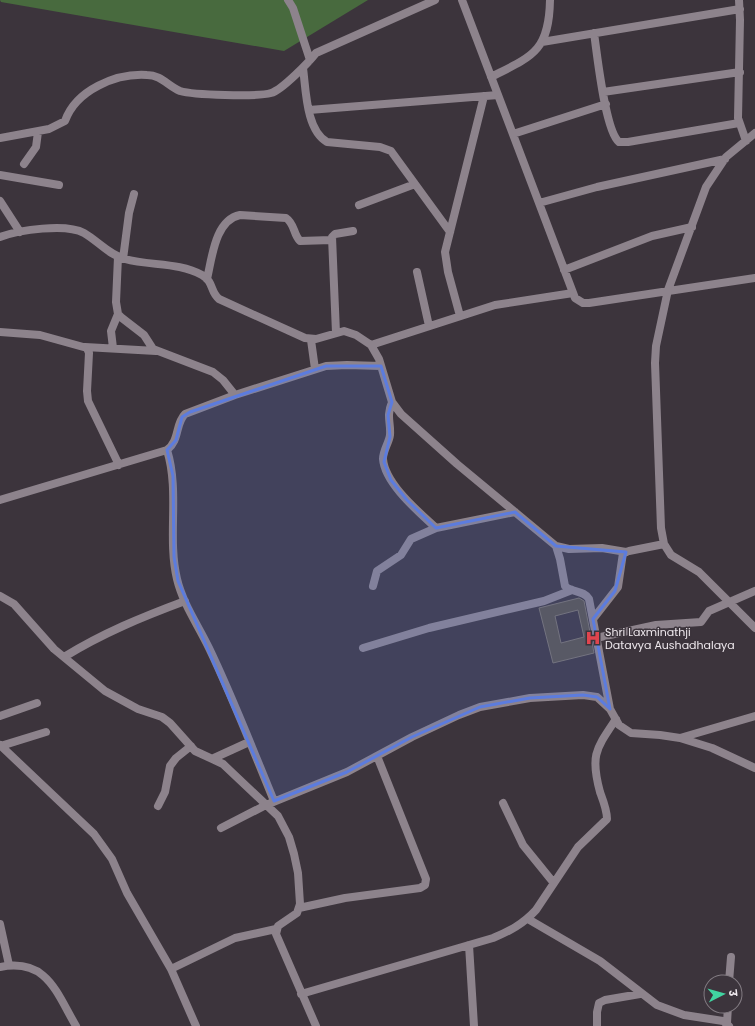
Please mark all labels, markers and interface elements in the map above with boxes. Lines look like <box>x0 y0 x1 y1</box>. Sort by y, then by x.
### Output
place label: Shri Laxminathji Datavya Aushadhalaya <box>605 624 735 653</box>
hospital icon: Shri Laxminathji Datavya Aushadhalaya <box>584 629 602 647</box>
north arrow <box>703 974 743 1014</box>
text: उ <box>725 988 741 998</box>

